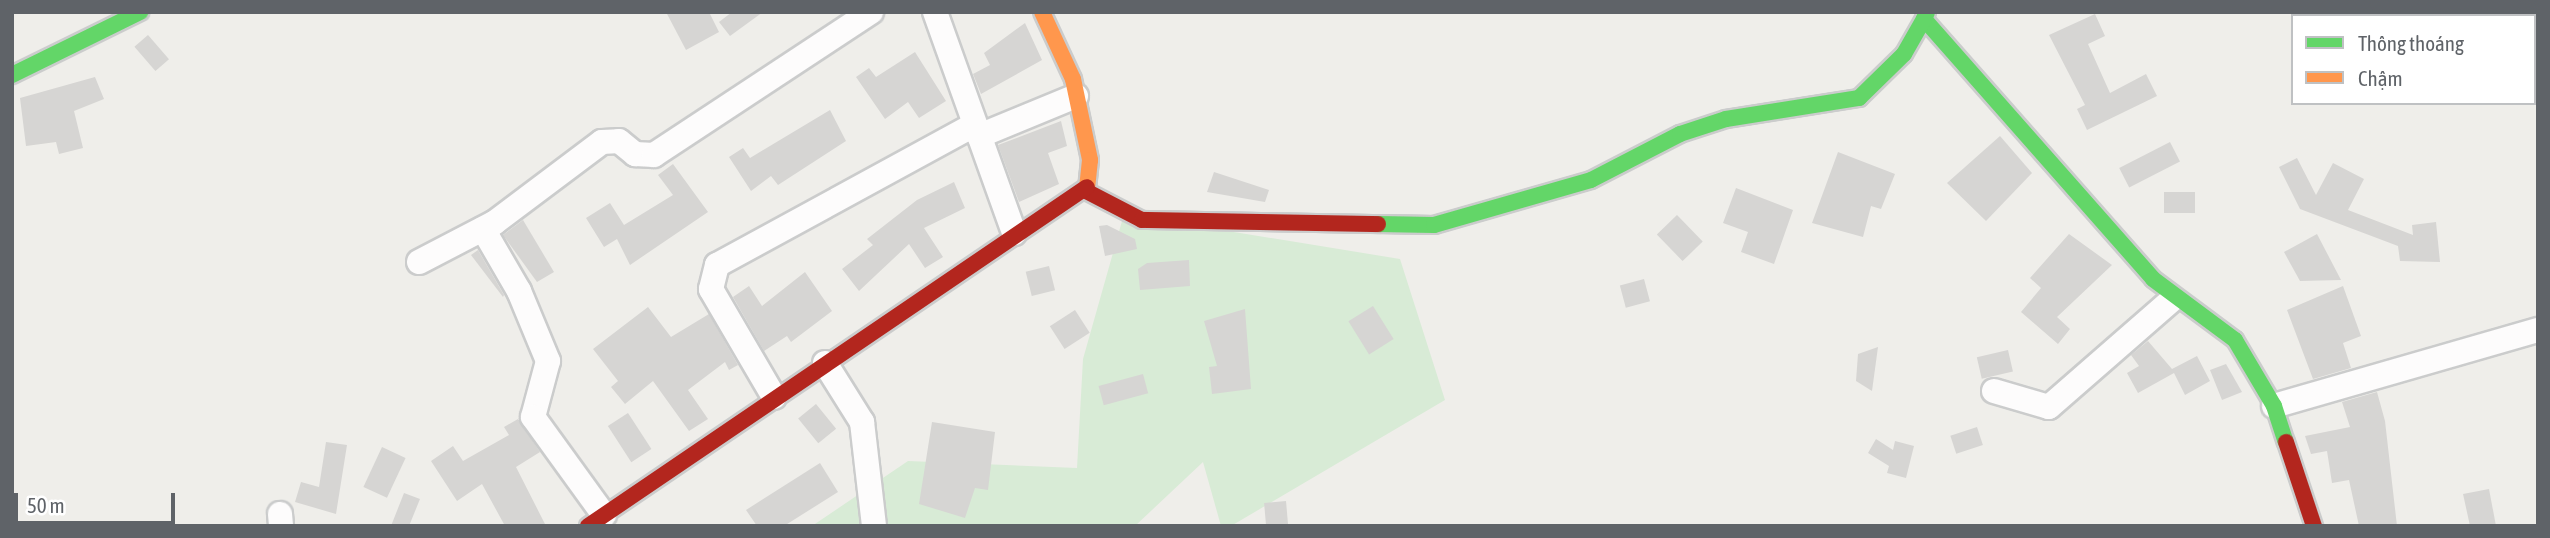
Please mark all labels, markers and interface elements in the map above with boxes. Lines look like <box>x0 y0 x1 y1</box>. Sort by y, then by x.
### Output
legend <box>2291 14 2536 105</box>
text: Thông thoáng <box>2358 31 2464 55</box>
text: Chậm <box>2358 66 2403 90</box>
scale bar <box>18 478 178 522</box>
text: 50 m <box>27 493 65 517</box>

